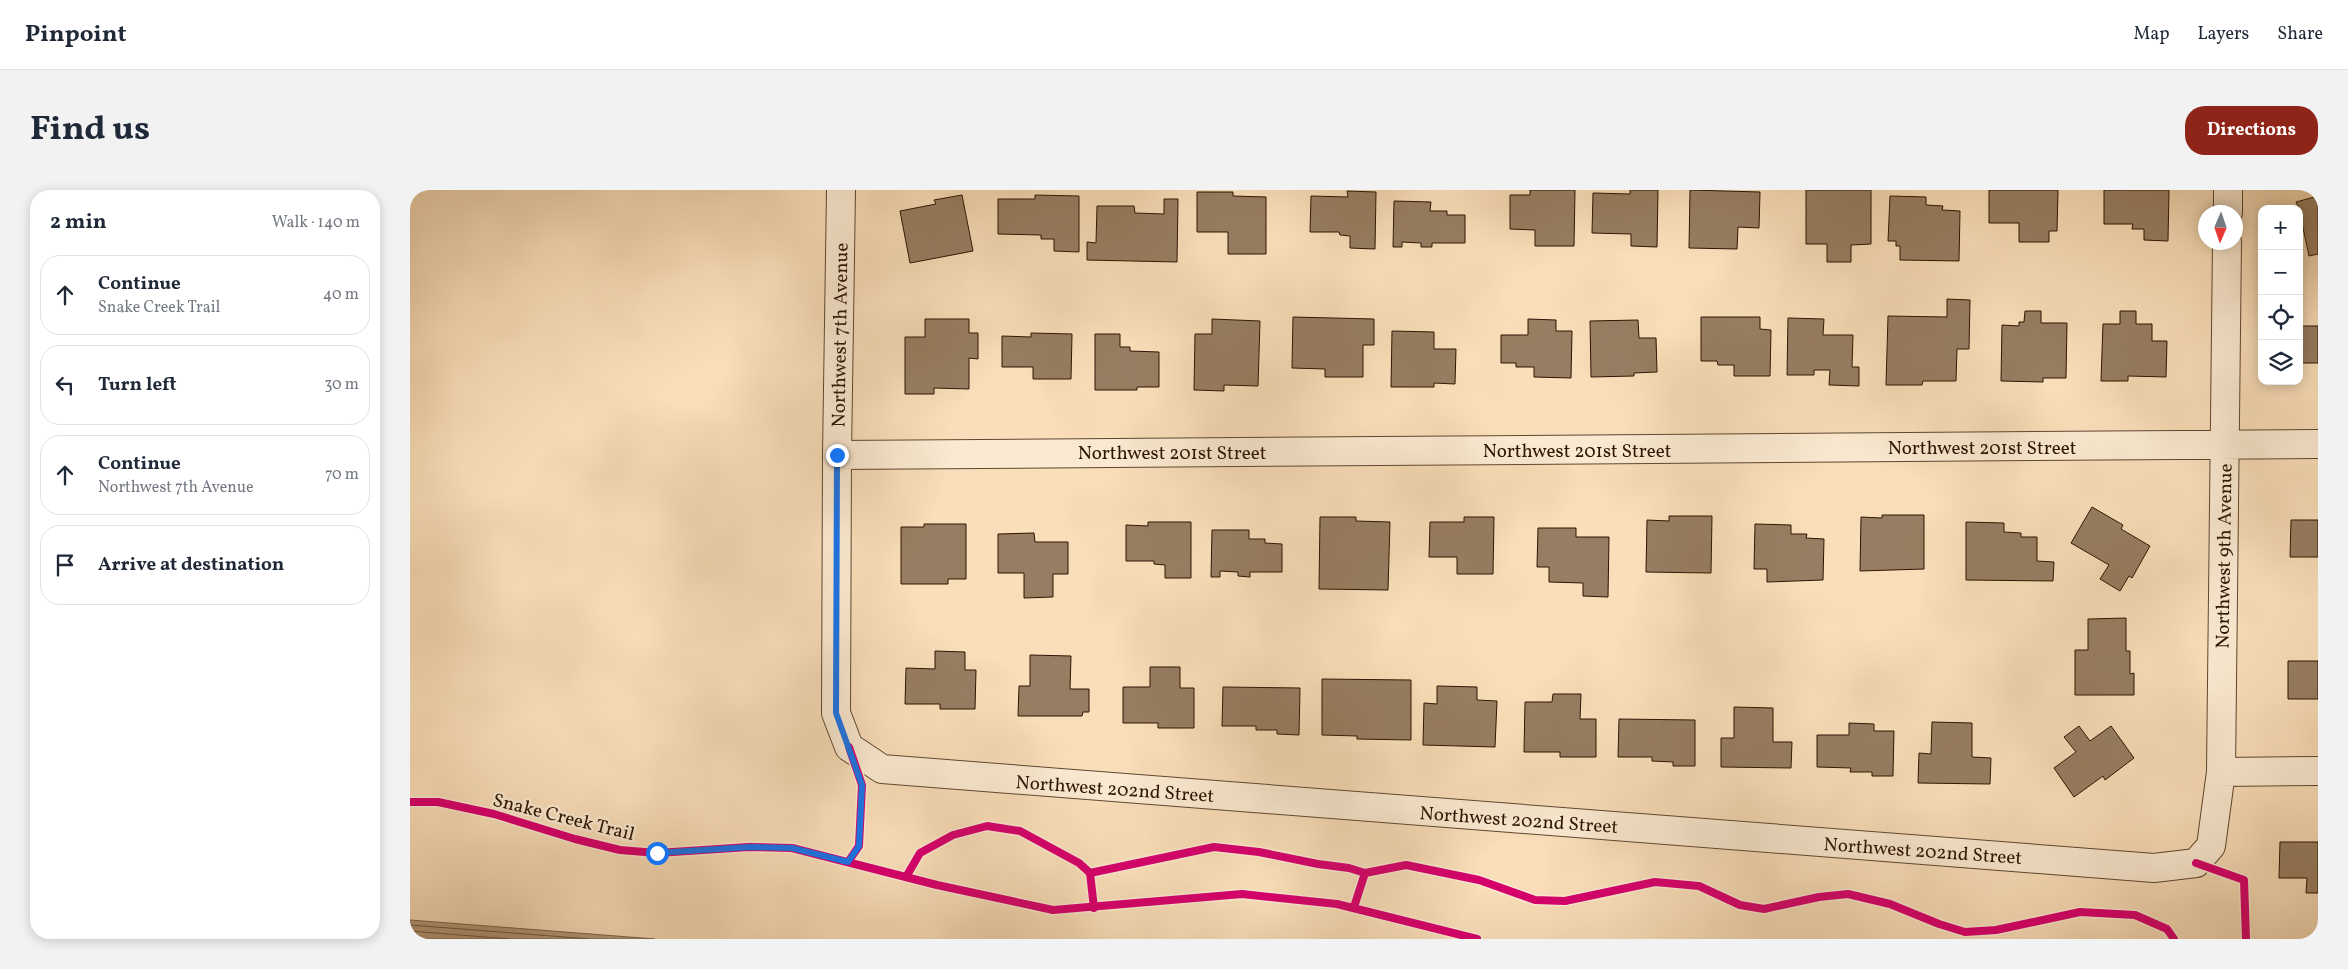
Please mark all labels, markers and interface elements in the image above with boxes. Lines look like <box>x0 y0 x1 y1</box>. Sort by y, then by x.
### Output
text: Pinpoint <box>25 18 127 52</box>
text: Map <box>2133 22 2169 47</box>
text: Layers <box>2197 22 2249 47</box>
text: Share <box>2277 22 2323 47</box>
text: Find us <box>30 106 150 154</box>
button: Directions <box>2185 106 2318 155</box>
north arrow <box>2198 205 2243 250</box>
map controls <box>2258 205 2303 385</box>
button: + <box>2258 205 2303 250</box>
text: 2 min <box>50 208 107 237</box>
text: Walk · 140 m <box>272 212 360 234</box>
street label: Northwest 7th Avenue <box>826 242 856 428</box>
button: − <box>2258 250 2303 295</box>
text: Continue <box>98 271 181 297</box>
icon: ahead <box>51 281 79 309</box>
text: 40 m <box>323 284 359 306</box>
button: locate <box>2258 295 2303 340</box>
text: Snake Creek Trail <box>98 297 220 319</box>
button: layers <box>2258 340 2303 385</box>
icon: left <box>51 371 79 399</box>
text: Turn left <box>98 372 177 398</box>
text: 30 m <box>324 374 359 396</box>
street label: Northwest 201st Street <box>1888 436 2077 462</box>
street label: Northwest 201st Street <box>1483 439 1672 465</box>
street label: Northwest 201st Street <box>1078 441 1267 467</box>
route end <box>826 444 849 467</box>
text: Continue <box>98 451 181 477</box>
icon: ahead <box>51 461 79 489</box>
street label: Northwest 9th Avenue <box>2210 463 2240 649</box>
text: 70 m <box>325 464 359 486</box>
text: Northwest 7th Avenue <box>98 477 254 499</box>
icon: arrive <box>51 551 79 579</box>
text: Arrive at destination <box>98 552 284 578</box>
street label: Northwest 202nd Street <box>1015 770 1215 810</box>
street label: Snake Creek Trail <box>490 788 637 848</box>
street label: Northwest 202nd Street <box>1419 801 1619 841</box>
street label: Northwest 202nd Street <box>1823 832 2023 872</box>
route start <box>646 842 669 865</box>

